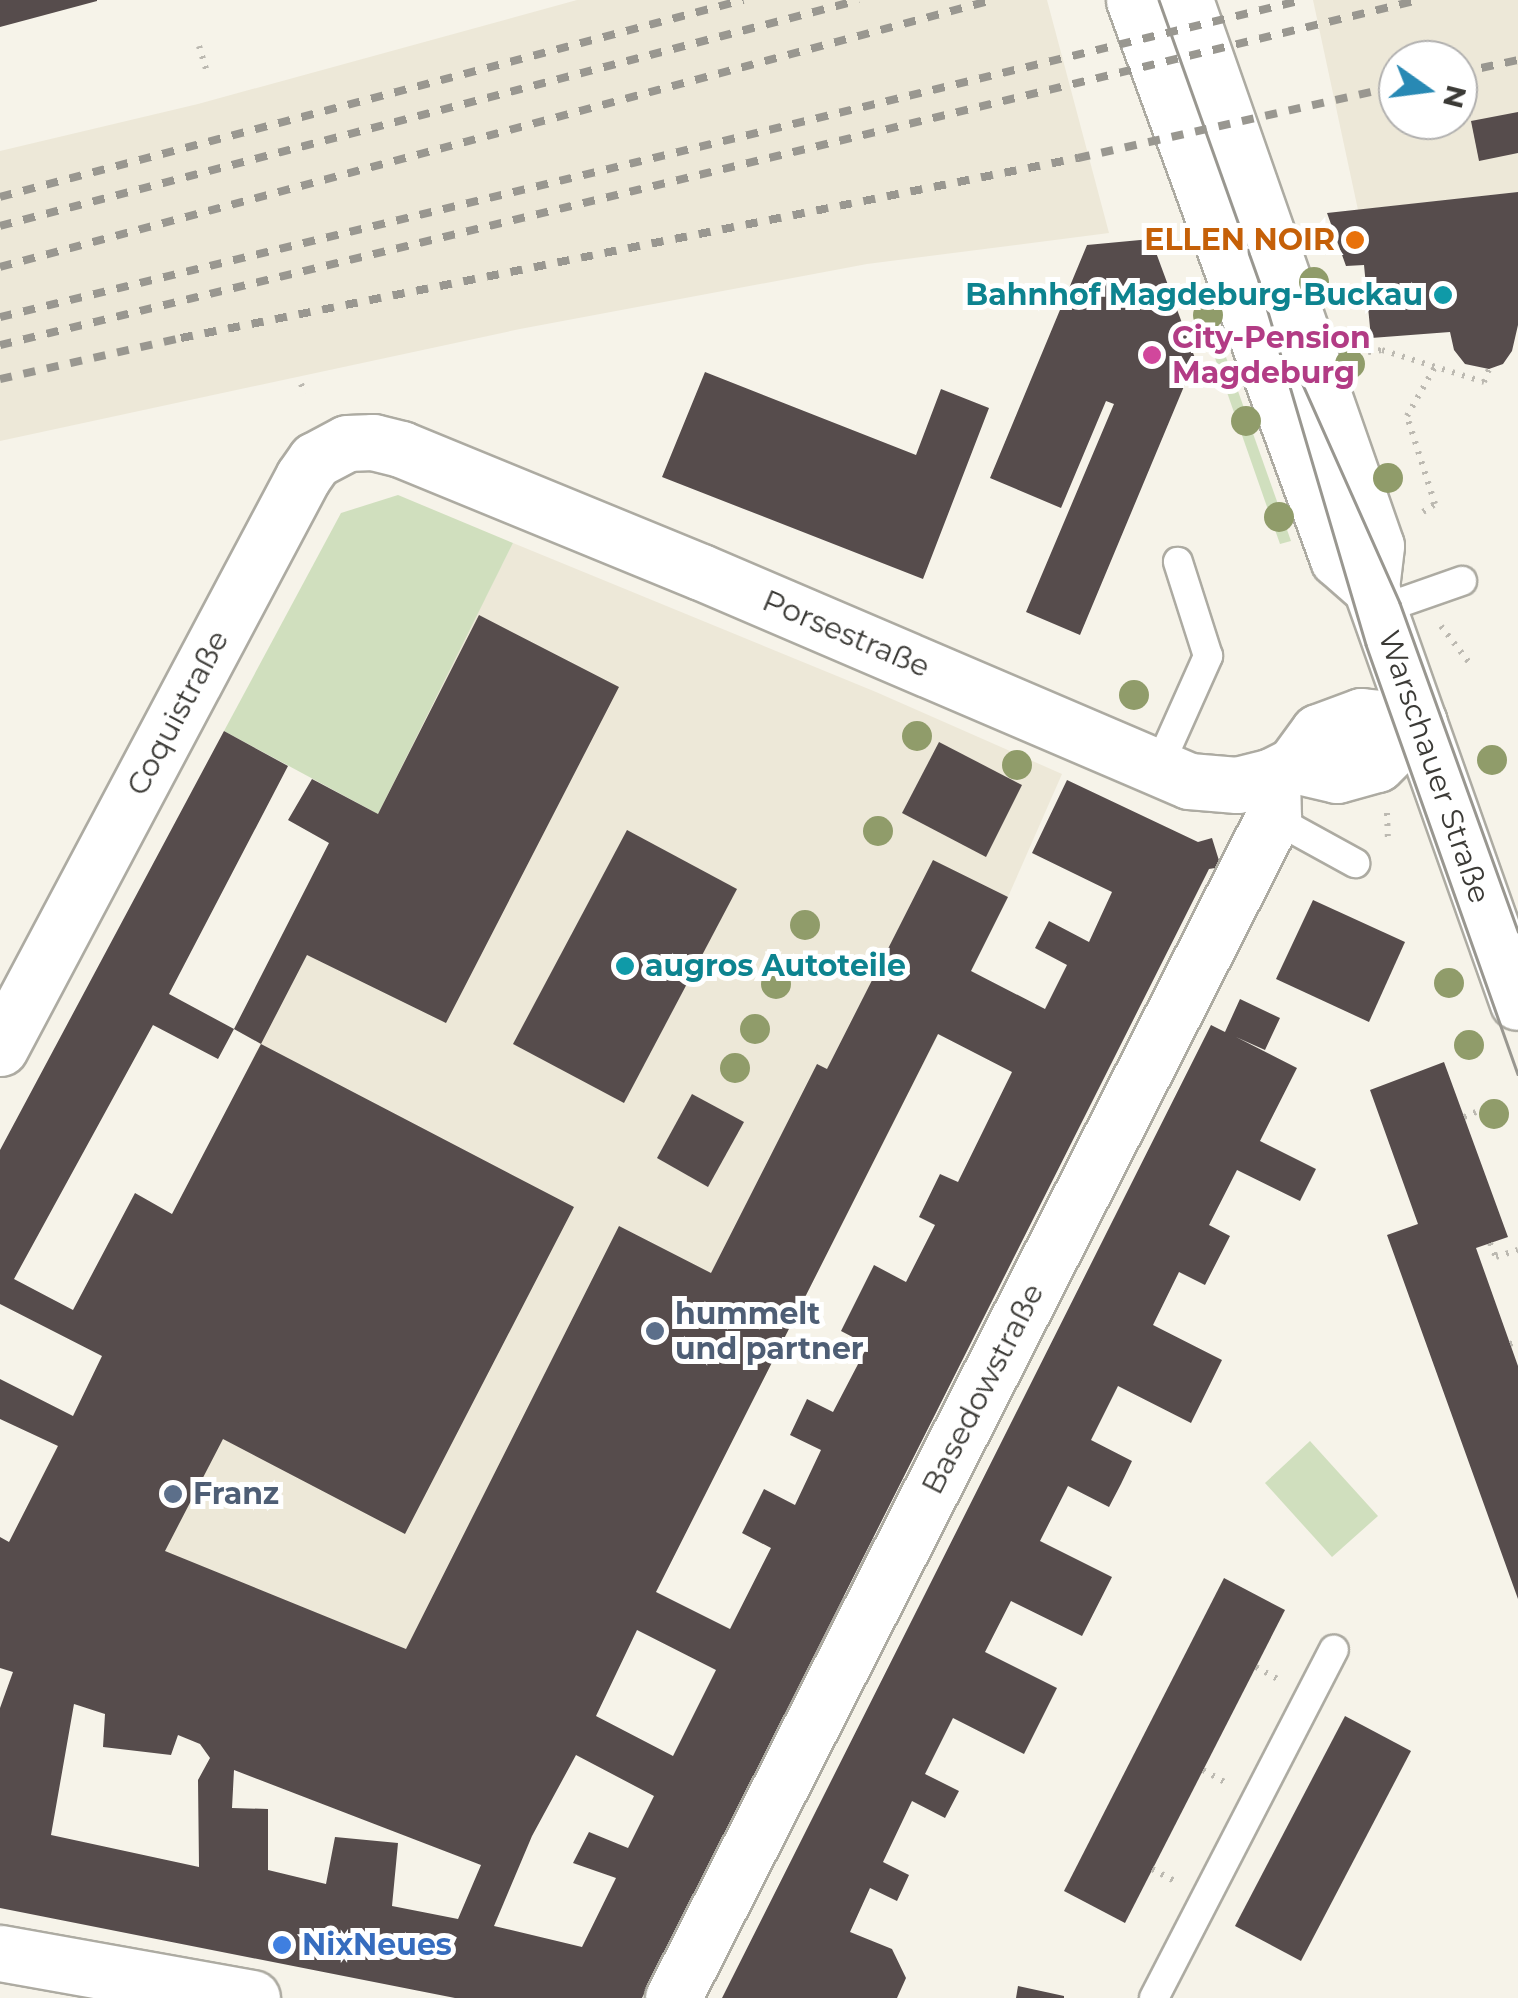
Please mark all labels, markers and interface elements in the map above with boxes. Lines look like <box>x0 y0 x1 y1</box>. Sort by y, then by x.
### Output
north arrow <box>1378 40 1478 140</box>
text: N <box>1436 82 1474 112</box>
place label: ELLEN NOIR <box>1144 222 1335 258</box>
marker: ELLEN NOIR <box>1344 229 1366 251</box>
place label: Bahnhof Magdeburg-Buckau <box>965 277 1423 313</box>
marker: Bahnhof Magdeburg-Buckau <box>1432 284 1454 306</box>
place label: City-Pension Magdeburg <box>1172 320 1371 390</box>
marker: City-Pension Magdeburg <box>1141 344 1163 366</box>
street label: Porsestraße <box>757 583 935 685</box>
street label: Coquistraße <box>120 624 236 802</box>
street label: Warschauer Straße <box>1370 626 1498 908</box>
place label: augros Autoteile <box>645 948 906 984</box>
marker: augros Autoteile <box>614 955 636 977</box>
street label: Basedowstraße <box>914 1278 1052 1500</box>
place label: hummelt und partner <box>675 1296 864 1366</box>
marker: hummelt und partner <box>644 1320 666 1342</box>
place label: Franz <box>193 1476 279 1512</box>
marker: Franz <box>162 1483 184 1505</box>
place label: NixNeues <box>302 1927 452 1963</box>
marker: NixNeues <box>271 1934 293 1956</box>

